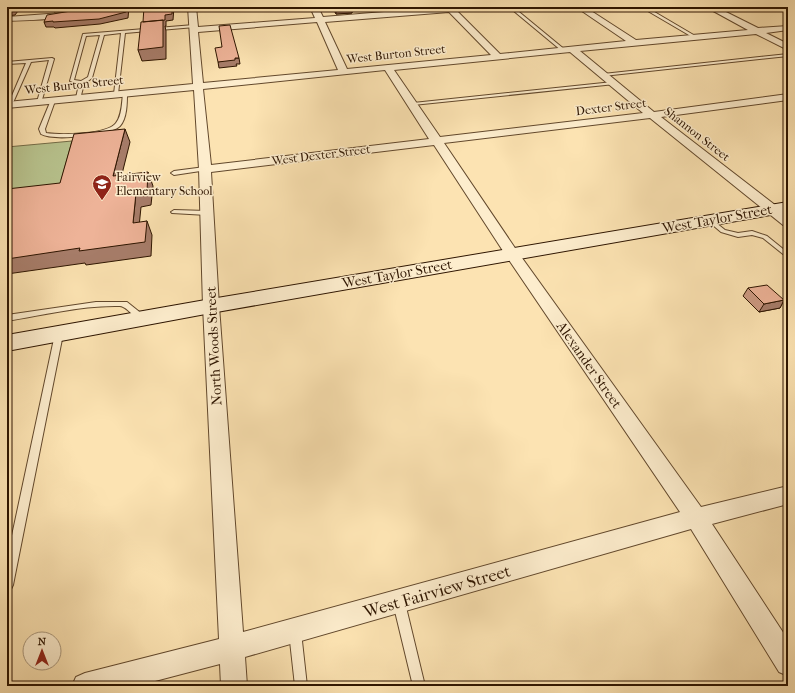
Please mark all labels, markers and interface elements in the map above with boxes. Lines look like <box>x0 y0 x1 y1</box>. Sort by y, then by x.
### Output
street label: West Burton Street <box>345 42 447 66</box>
street label: West Burton Street <box>23 73 125 97</box>
street label: Dexter Street <box>575 96 648 118</box>
street label: Shannon Street <box>661 104 733 164</box>
street label: West Dexter Street <box>270 142 372 168</box>
place label: Fairview Elementary School <box>116 170 213 198</box>
school or university icon: Fairview Elementary School <box>91 173 113 201</box>
street label: West Taylor Street <box>660 201 773 237</box>
street label: West Taylor Street <box>340 256 453 292</box>
street label: North Woods Street <box>202 286 226 406</box>
street label: Alexander Street <box>552 318 625 412</box>
street label: West Fairview Street <box>360 560 513 622</box>
north arrow <box>22 631 62 671</box>
text: N <box>38 635 47 648</box>

